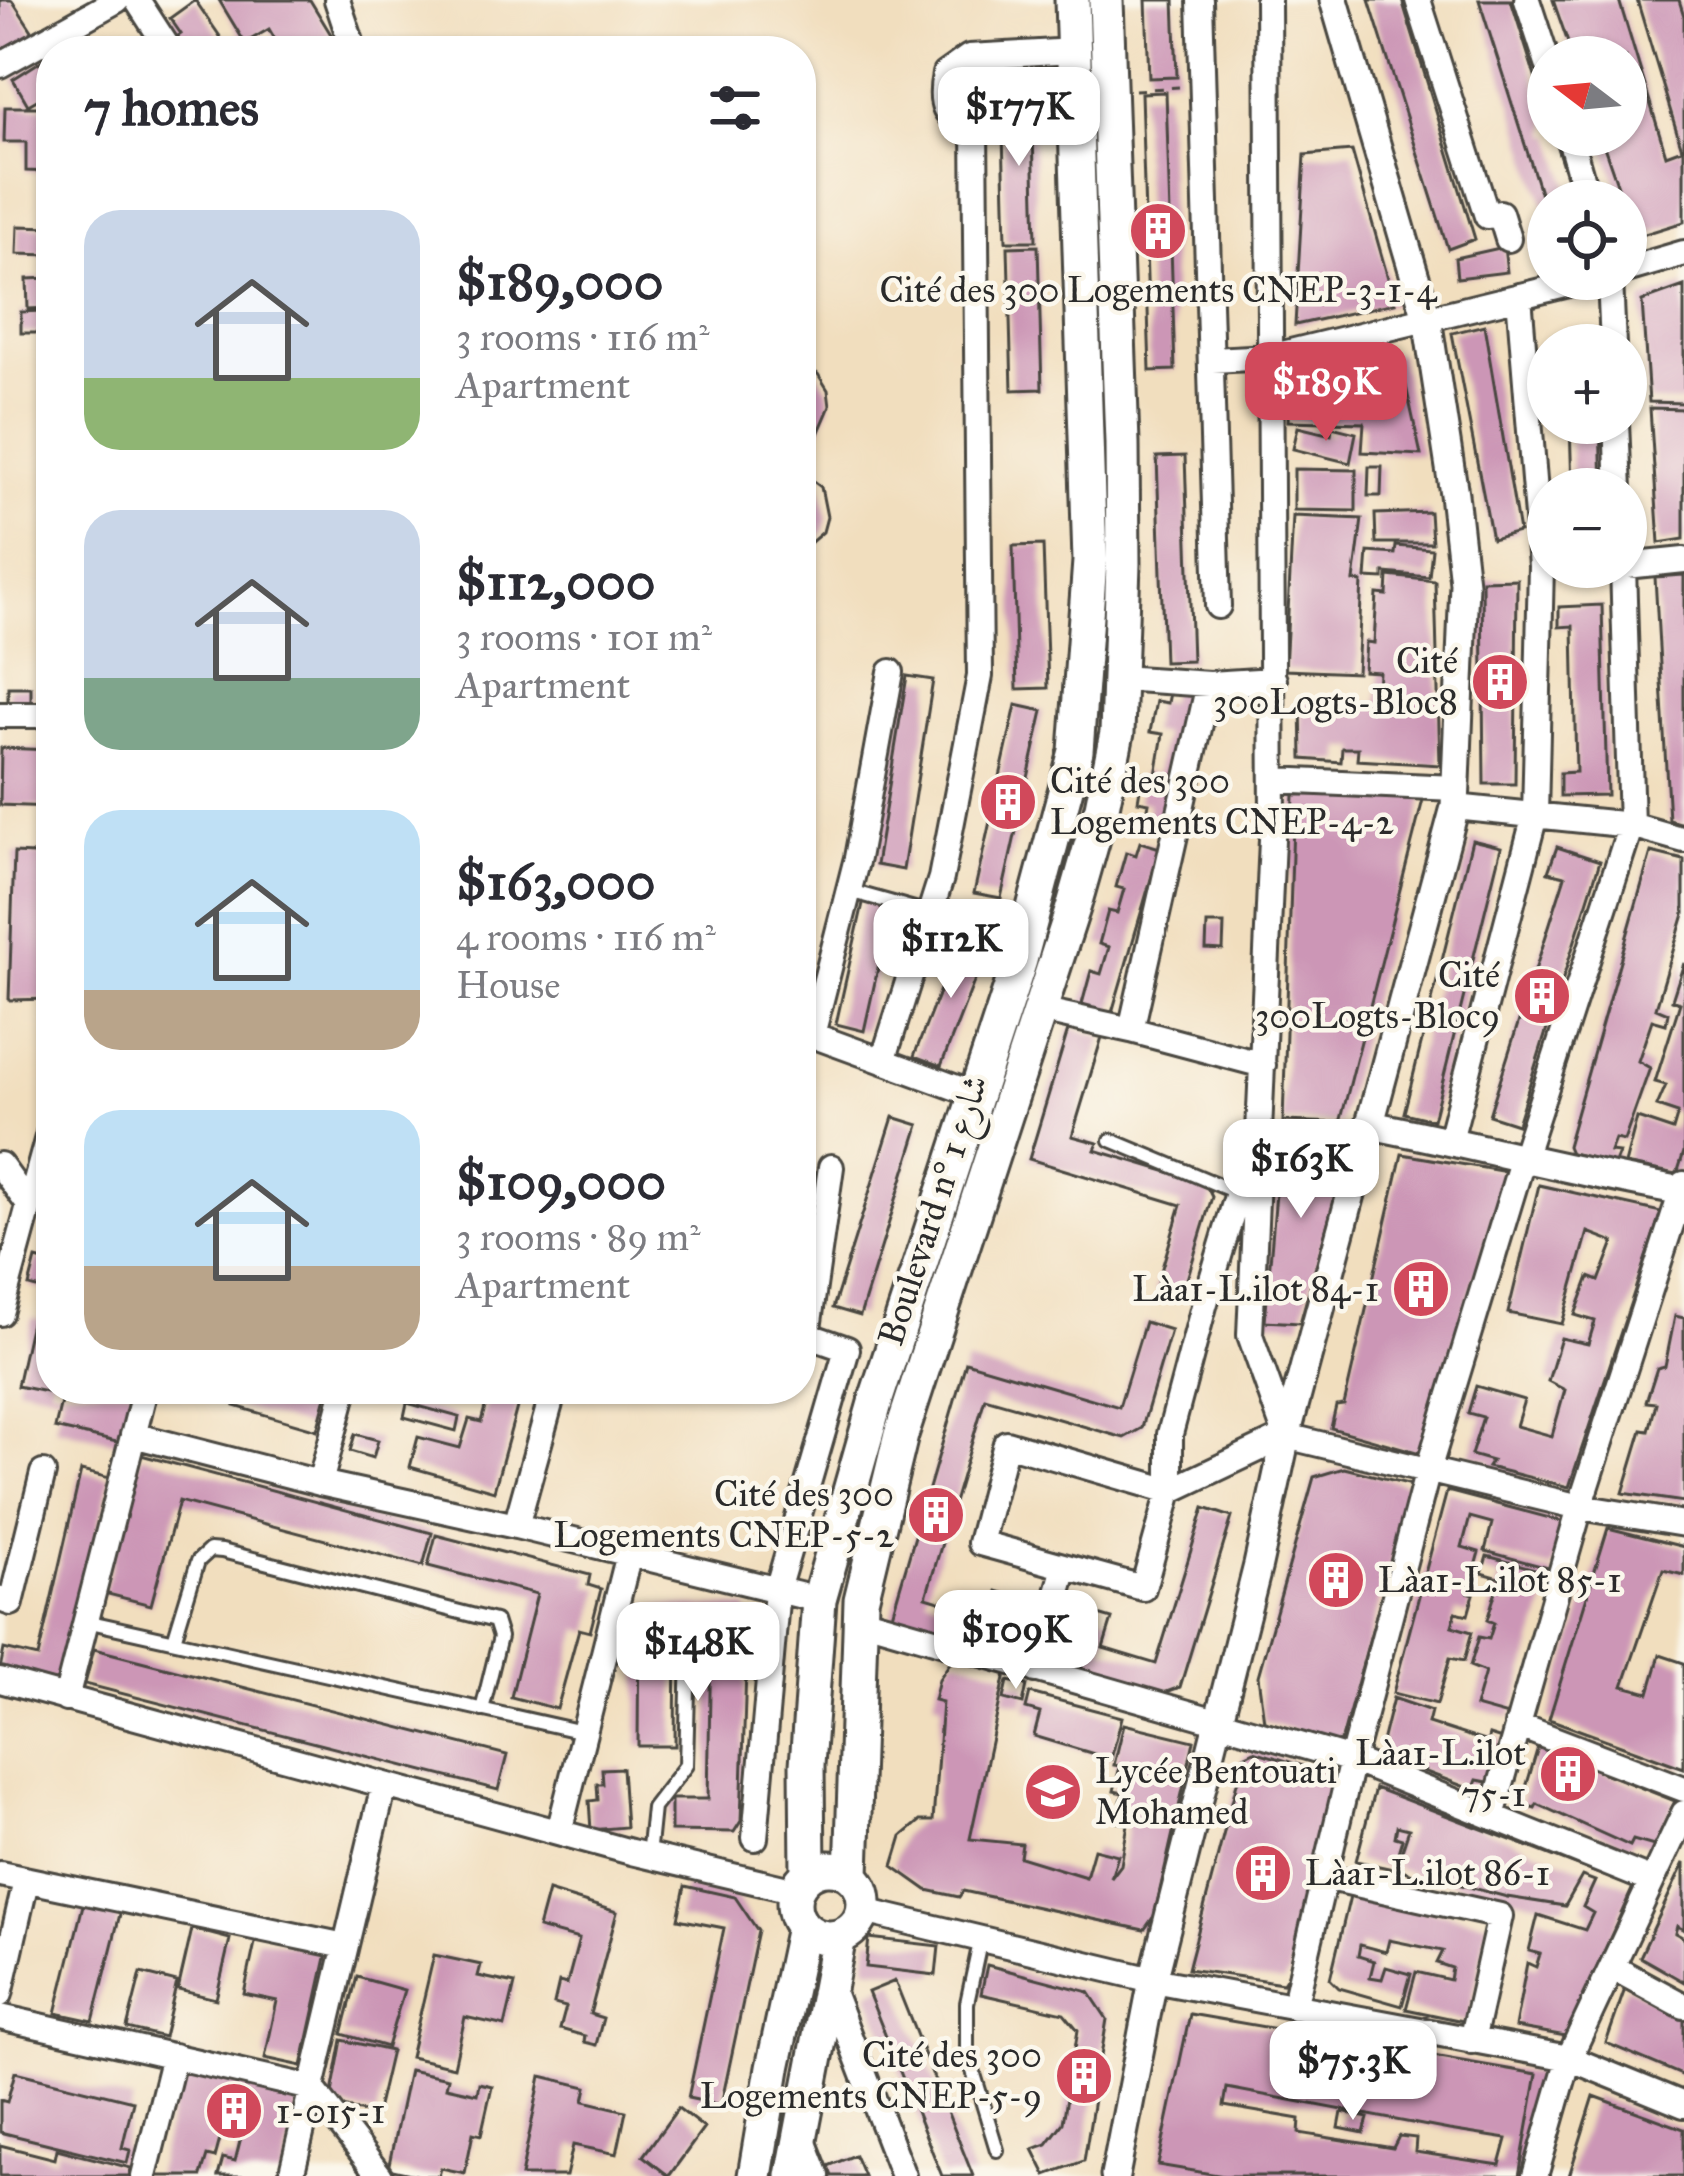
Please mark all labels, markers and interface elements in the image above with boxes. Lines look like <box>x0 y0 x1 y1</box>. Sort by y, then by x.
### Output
north arrow <box>1527 36 1647 156</box>
map controls <box>1527 36 1647 588</box>
pin: $177K <box>935 67 1103 169</box>
icon: filters <box>702 75 768 141</box>
text: 7 homes <box>84 77 259 139</box>
text: $177K <box>965 82 1073 130</box>
button: locate <box>1527 180 1647 300</box>
building icon: Cité des 300 Logements CNEP-3-1-4 <box>1127 200 1189 262</box>
text: $189,000 <box>456 251 664 313</box>
icon: home <box>180 258 324 402</box>
place label: Cité des 300 Logements CNEP-3-1-4 <box>879 268 1437 312</box>
text: 3 rooms · 116 m² <box>456 313 710 361</box>
button: + <box>1527 324 1647 444</box>
pin: $189K <box>1242 342 1410 444</box>
text: $189K <box>1272 357 1380 405</box>
text: Apartment <box>456 361 630 409</box>
button: − <box>1527 468 1647 588</box>
text: $112,000 <box>456 551 655 613</box>
icon: home <box>180 558 324 702</box>
text: 3 rooms · 101 m² <box>456 613 712 661</box>
place label: Cité 300Logts-Bloc8 <box>1213 639 1458 724</box>
building icon: Cité 300Logts-Bloc8 <box>1469 651 1531 713</box>
text: Apartment <box>456 661 630 709</box>
place label: Cité des 300 Logements CNEP-4-2 <box>1050 759 1394 844</box>
building icon: Cité des 300 Logements CNEP-4-2 <box>977 771 1039 833</box>
text: $163,000 <box>456 851 655 913</box>
icon: home <box>180 858 324 1002</box>
pin: $112K <box>867 899 1035 1001</box>
text: 4 rooms · 116 m² <box>456 913 716 961</box>
text: $112K <box>900 914 1002 962</box>
place label: Cité 300Logts-Bloc9 <box>1255 953 1500 1038</box>
text: House <box>456 961 560 1009</box>
building icon: Cité 300Logts-Bloc9 <box>1511 965 1573 1027</box>
street label: Boulevard n° شارع 1 <box>868 1069 1005 1353</box>
pin: $163K <box>1217 1119 1385 1221</box>
text: $163K <box>1250 1134 1352 1182</box>
text: $109,000 <box>456 1151 666 1213</box>
icon: home <box>180 1158 324 1302</box>
text: 3 rooms · 89 m² <box>456 1213 701 1261</box>
building icon: Làa1-L.ilot 84-1 <box>1390 1258 1452 1320</box>
text: Apartment <box>456 1261 630 1309</box>
place label: Làa1-L.ilot 84-1 <box>1132 1267 1379 1311</box>
place label: Cité des 300 Logements CNEP-5-2 <box>554 1472 894 1557</box>
building icon: Cité des 300 Logements CNEP-5-2 <box>905 1484 967 1546</box>
building icon: Làa1-L.ilot 85-1 <box>1305 1549 1367 1611</box>
place label: Làa1-L.ilot 85-1 <box>1378 1558 1621 1602</box>
pin: $109K <box>932 1590 1100 1692</box>
pin: $148K <box>614 1602 782 1704</box>
text: $109K <box>961 1605 1071 1653</box>
text: $148K <box>644 1617 752 1665</box>
place label: Làa1-L.ilot 75-1 <box>1355 1731 1526 1816</box>
building icon: Làa1-L.ilot 75-1 <box>1537 1743 1599 1805</box>
place label: Lycée Bentouati Mohamed <box>1095 1749 1337 1834</box>
school or university icon: Lycée Bentouati Mohamed <box>1022 1761 1084 1823</box>
building icon: Làa1-L.ilot 86-1 <box>1232 1842 1294 1904</box>
place label: Làa1-L.ilot 86-1 <box>1305 1851 1550 1895</box>
pin: $75.3K <box>1255 2021 1451 2123</box>
place label: Cité des 300 Logements CNEP-5-9 <box>700 2033 1042 2118</box>
text: $75.3K <box>1297 2036 1409 2084</box>
building icon: Cité des 300 Logements CNEP-5-9 <box>1053 2045 1115 2107</box>
building icon: 1-015-1 <box>203 2080 265 2142</box>
place label: 1-015-1 <box>276 2089 385 2133</box>

